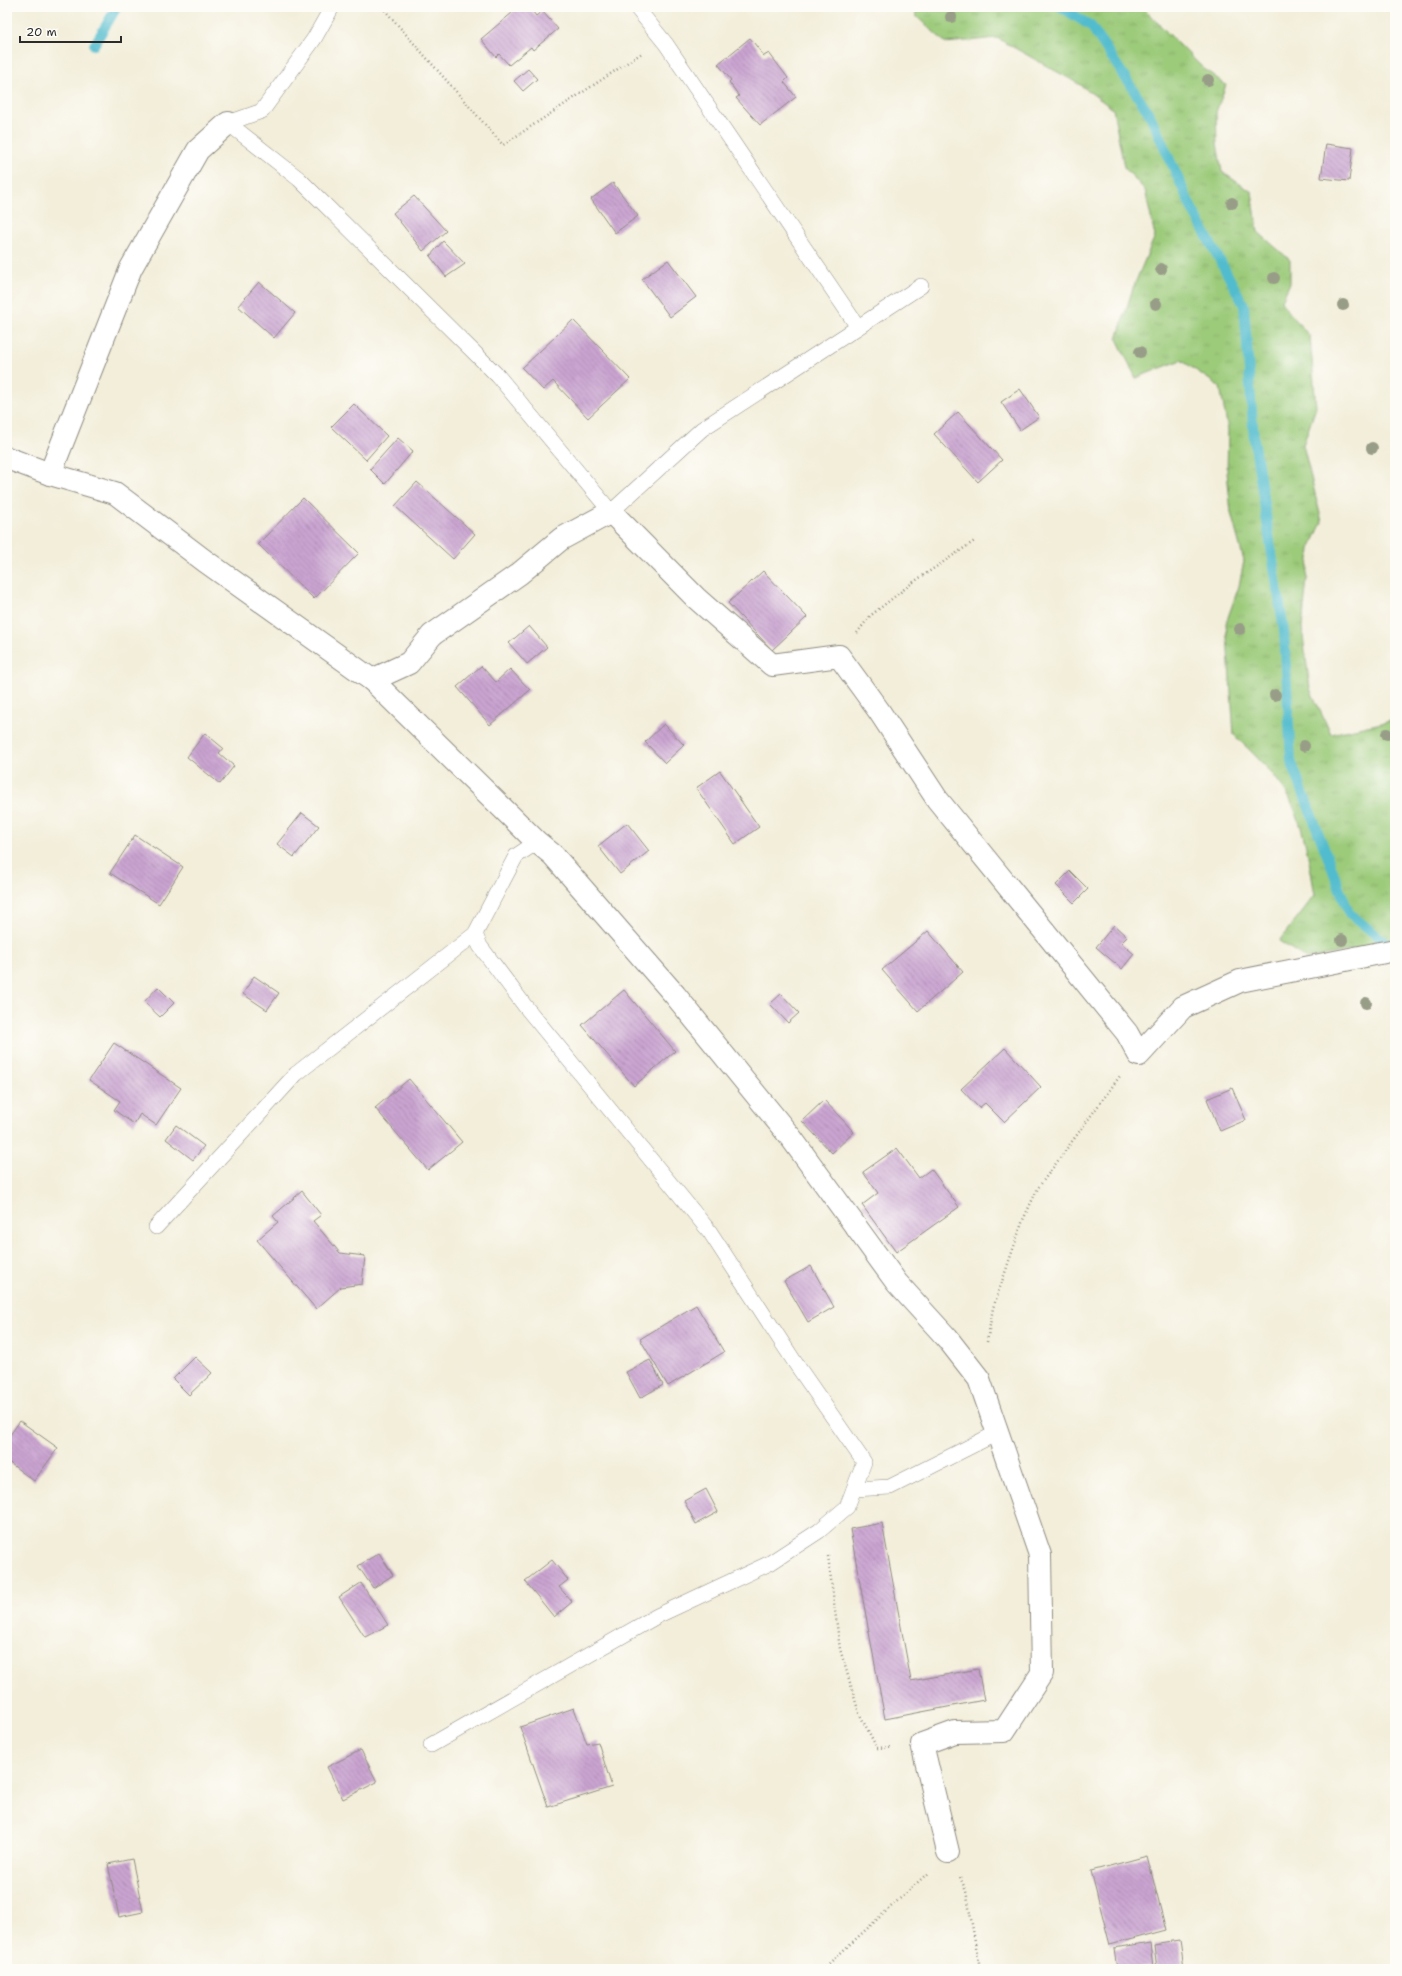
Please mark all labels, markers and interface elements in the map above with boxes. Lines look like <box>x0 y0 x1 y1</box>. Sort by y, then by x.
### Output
scale bar <box>20 18 121 44</box>
text: 20 m <box>26 24 57 40</box>

